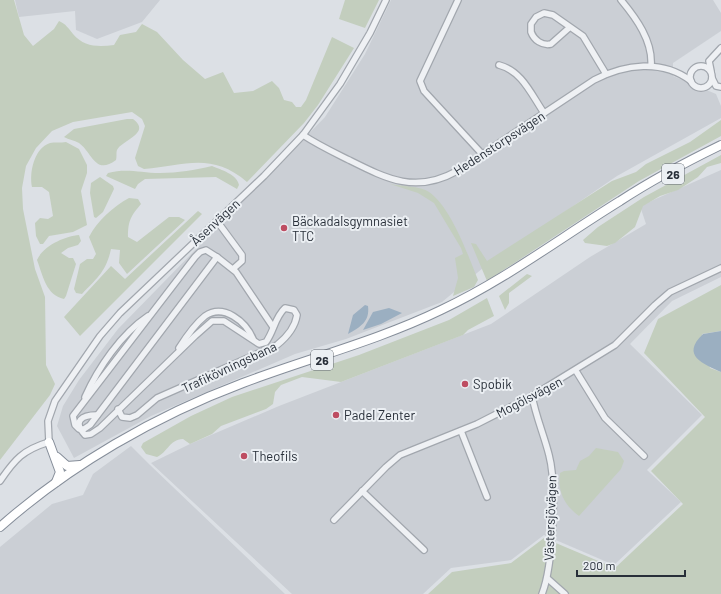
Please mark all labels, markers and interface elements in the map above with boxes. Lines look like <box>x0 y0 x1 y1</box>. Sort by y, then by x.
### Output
street label: Hedenstorpsvägen <box>450 108 548 178</box>
road number: 26 <box>662 164 684 184</box>
street label: Åsenvägen <box>186 194 243 249</box>
place label: Bäckadalsgymnasiet TTC <box>292 213 408 244</box>
marker: Bäckadalsgymnasiet TTC <box>279 223 289 233</box>
street label: Trafikövningsbana <box>179 338 279 396</box>
road number: 26 <box>311 350 333 370</box>
street label: Mogölsvägen <box>493 373 565 421</box>
place label: Spobik <box>473 376 512 392</box>
marker: Spobik <box>460 379 470 389</box>
place label: Padel Zenter <box>344 407 415 423</box>
marker: Padel Zenter <box>331 410 341 420</box>
place label: Theofils <box>252 448 298 464</box>
marker: Theofils <box>239 451 249 461</box>
street label: Västersjövägen <box>541 475 559 561</box>
scale bar <box>577 552 685 578</box>
text: 200 m <box>583 558 615 572</box>

